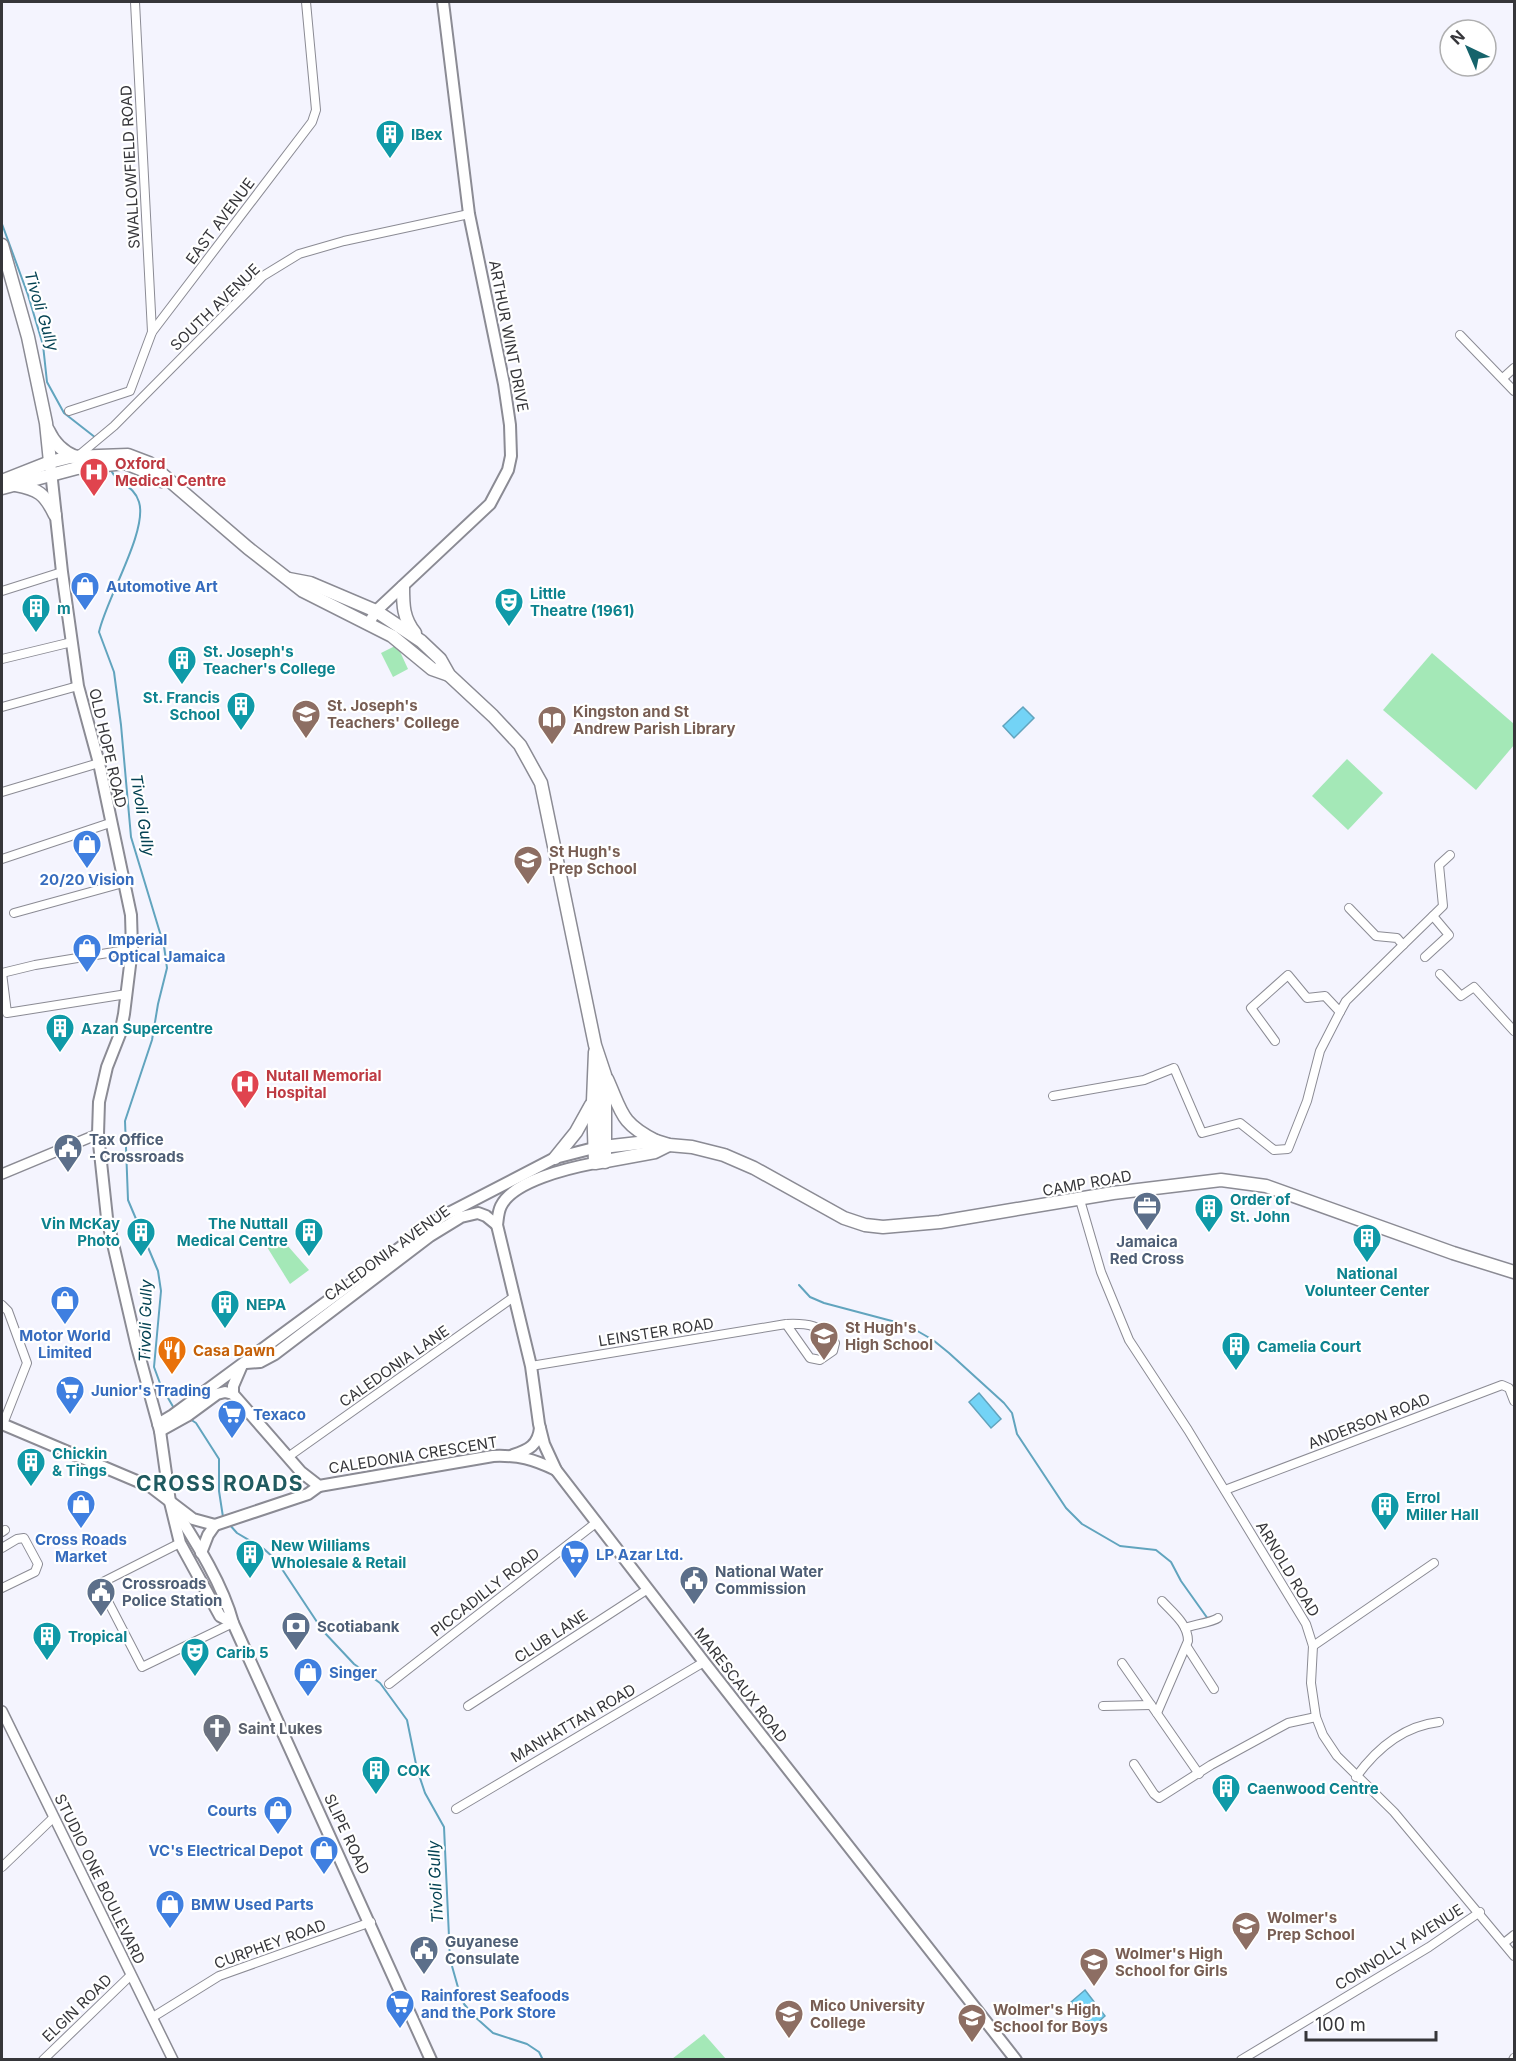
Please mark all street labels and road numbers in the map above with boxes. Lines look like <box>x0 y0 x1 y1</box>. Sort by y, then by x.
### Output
street label: SWALLOWFIELD ROAD <box>116 85 144 249</box>
street label: EAST AVENUE <box>181 174 259 268</box>
street label: SOUTH AVENUE <box>166 259 264 355</box>
street label: ARTHUR WINT DRIVE <box>485 259 533 413</box>
street label: OLD HOPE ROAD <box>85 686 131 810</box>
street label: CAMP ROAD <box>1041 1166 1133 1200</box>
street label: CALEDONIA AVENUE <box>320 1201 454 1305</box>
street label: LEINSTER ROAD <box>597 1313 715 1351</box>
street label: CALEDONIA LANE <box>335 1321 453 1411</box>
street label: ANDERSON ROAD <box>1305 1389 1433 1453</box>
street label: CALEDONIA CRESCENT <box>327 1432 499 1478</box>
street label: ARNOLD ROAD <box>1252 1518 1324 1620</box>
street label: PICCADILLY ROAD <box>427 1544 543 1640</box>
street label: CLUB LANE <box>511 1605 591 1667</box>
street label: MARESCAUX ROAD <box>690 1624 792 1746</box>
street label: MANHATTAN ROAD <box>507 1679 639 1767</box>
street label: STUDIO ONE BOULEVARD <box>50 1791 150 1967</box>
street label: SLIPE ROAD <box>320 1791 374 1877</box>
street label: CONNOLLY AVENUE <box>1331 1900 1467 1994</box>
street label: CURPHEY ROAD <box>211 1915 329 1973</box>
street label: ELGIN ROAD <box>38 1970 116 2046</box>

